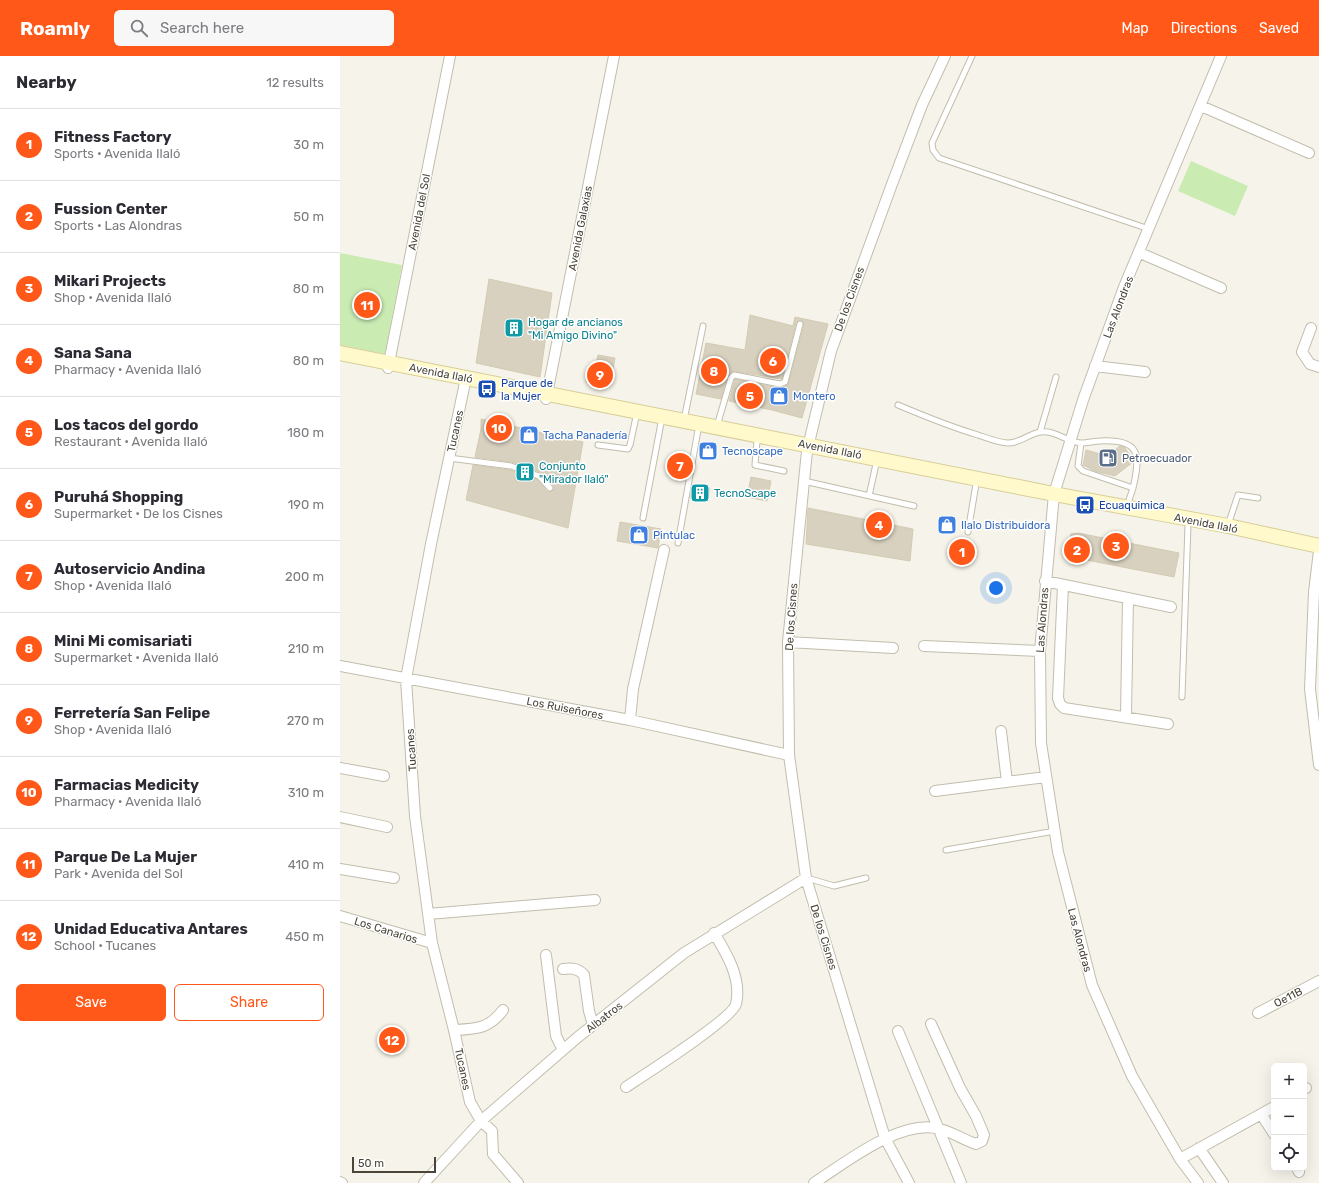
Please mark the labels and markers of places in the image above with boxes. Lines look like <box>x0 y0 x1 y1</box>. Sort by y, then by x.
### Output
pin: 11 <box>354 290 380 320</box>
place label: Hogar de ancianos "Mi Amigo Divino" <box>528 316 623 342</box>
building icon: Hogar de ancianos "Mi Amigo Divino" <box>503 317 525 339</box>
pin: 6 <box>760 346 786 376</box>
pin: 8 <box>701 356 727 386</box>
pin: 9 <box>587 360 613 390</box>
place label: Parque de la Mujer <box>501 377 553 403</box>
bus stop icon: Parque de la Mujer <box>476 378 498 400</box>
pin: 5 <box>737 381 763 411</box>
shop icon: Montero <box>768 385 790 407</box>
place label: Montero <box>793 390 835 403</box>
pin: 10 <box>486 413 512 443</box>
shop icon: Tacha Panadería <box>518 424 540 446</box>
place label: Tacha Panadería <box>543 429 627 442</box>
shop icon: Tecnoscape <box>697 440 719 462</box>
place label: Tecnoscape <box>722 445 783 458</box>
fuel station icon: Petroecuador <box>1097 447 1119 469</box>
pin: 7 <box>667 451 693 481</box>
place label: Petroecuador <box>1122 452 1193 465</box>
place label: Conjunto "Mirador Ilaló" <box>539 460 609 486</box>
building icon: Conjunto "Mirador Ilaló" <box>514 461 536 483</box>
building icon: TecnoScape <box>689 482 711 504</box>
place label: TecnoScape <box>714 487 776 500</box>
bus stop icon: Ecuaquimica <box>1074 494 1096 516</box>
place label: Ecuaquimica <box>1099 499 1165 512</box>
pin: 4 <box>866 510 892 540</box>
shop icon: Ilalo Distribuidora <box>936 514 958 536</box>
place label: Ilalo Distribuidora <box>961 519 1050 532</box>
shop icon: Pintulac <box>628 524 650 546</box>
place label: Pintulac <box>653 529 695 542</box>
pin: 3 <box>1103 531 1129 561</box>
pin: 2 <box>1064 535 1090 565</box>
pin: 1 <box>949 537 975 567</box>
pin: 12 <box>379 1025 405 1055</box>

